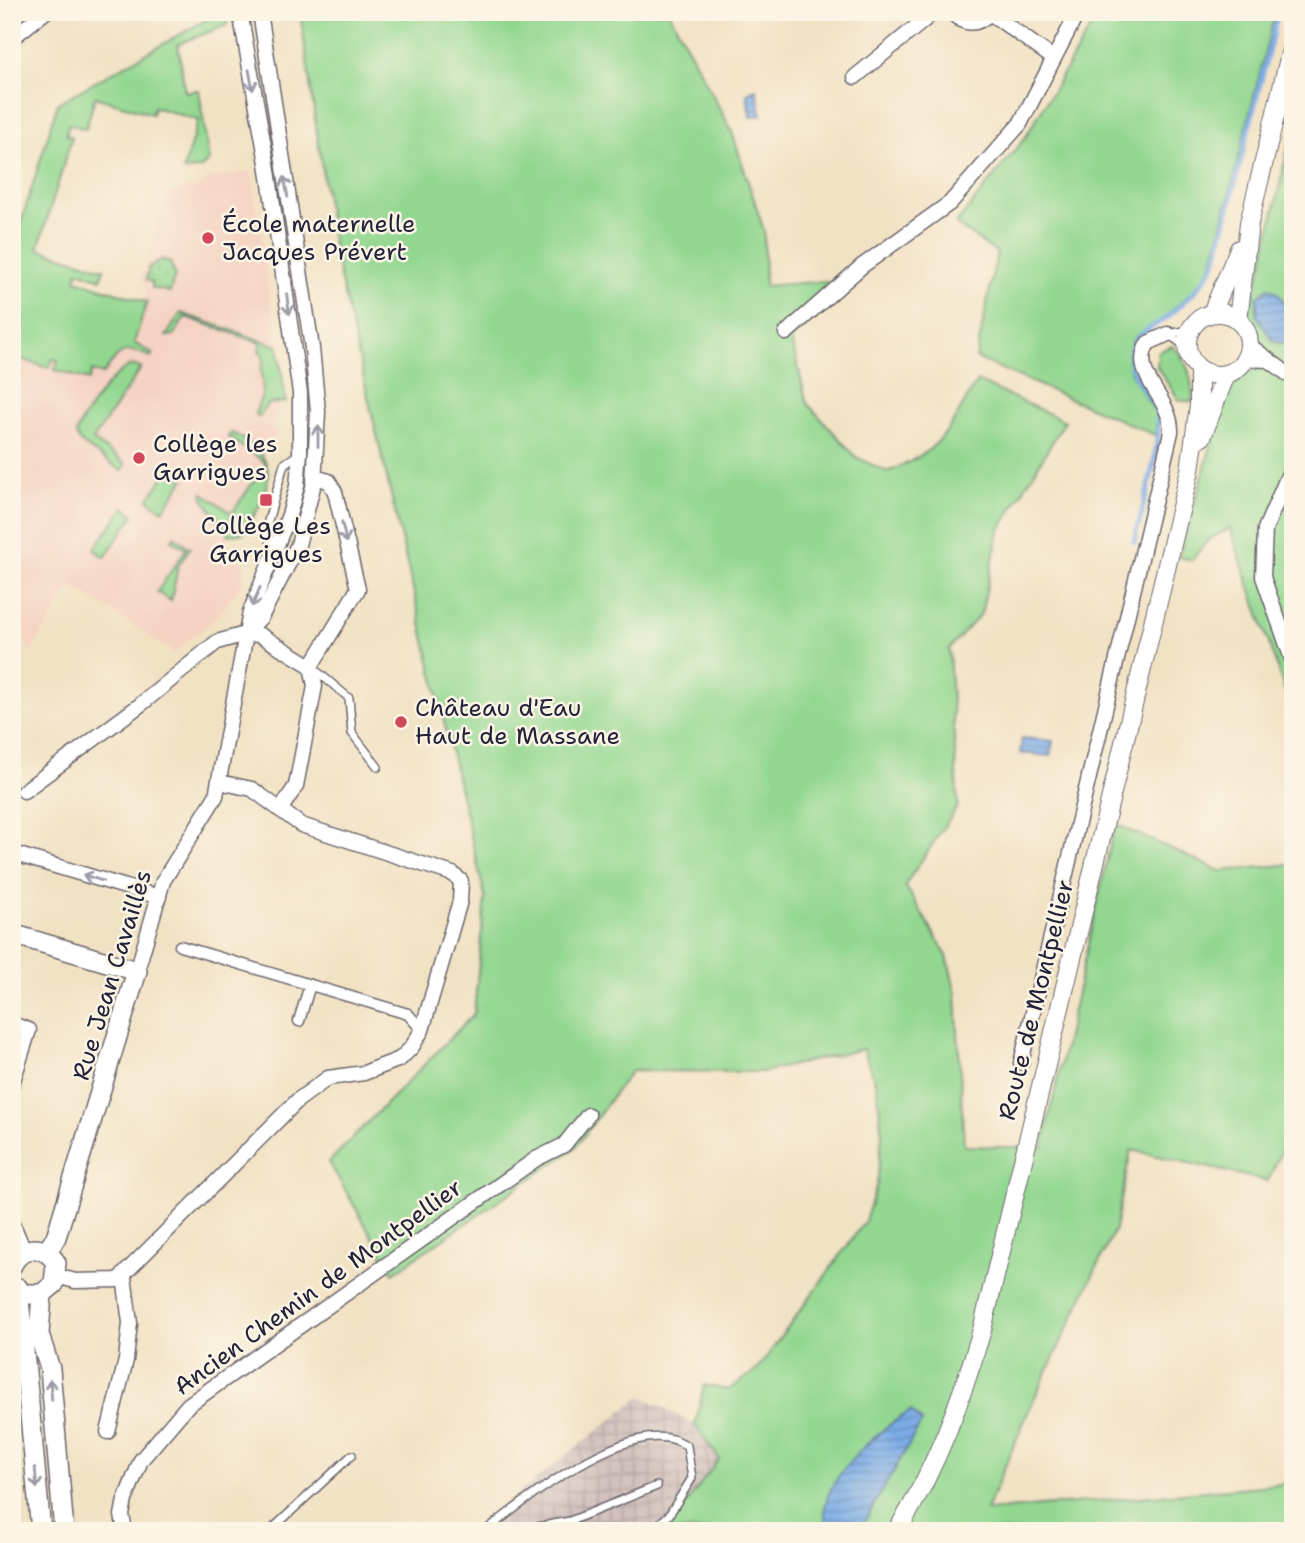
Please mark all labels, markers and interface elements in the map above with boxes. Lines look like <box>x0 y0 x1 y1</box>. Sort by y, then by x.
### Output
one-way arrow <box>245 68 258 91</box>
one-way arrow <box>279 176 292 198</box>
place label: École maternelle Jacques Prévert <box>222 208 416 268</box>
marker: École maternelle Jacques Prévert <box>200 230 216 246</box>
one-way arrow <box>281 292 294 315</box>
one-way arrow <box>311 425 325 448</box>
place label: Collège les Garrigues <box>153 428 278 488</box>
marker: Collège les Garrigues <box>131 450 147 466</box>
marker: Collège Les Garrigues <box>258 492 274 508</box>
place label: Collège Les Garrigues <box>201 510 331 570</box>
one-way arrow <box>338 520 352 543</box>
one-way arrow <box>249 585 262 607</box>
place label: Château d'Eau Haut de Massane <box>415 692 620 752</box>
marker: Château d'Eau Haut de Massane <box>393 714 409 730</box>
street label: Rue Jean Cavaillès <box>65 866 159 1084</box>
one-way arrow <box>83 870 105 883</box>
street label: Route de Montpellier <box>991 877 1081 1123</box>
street label: Ancien Chemin de Montpellier <box>167 1171 469 1403</box>
one-way arrow <box>44 1379 57 1401</box>
one-way arrow <box>30 1466 43 1489</box>

